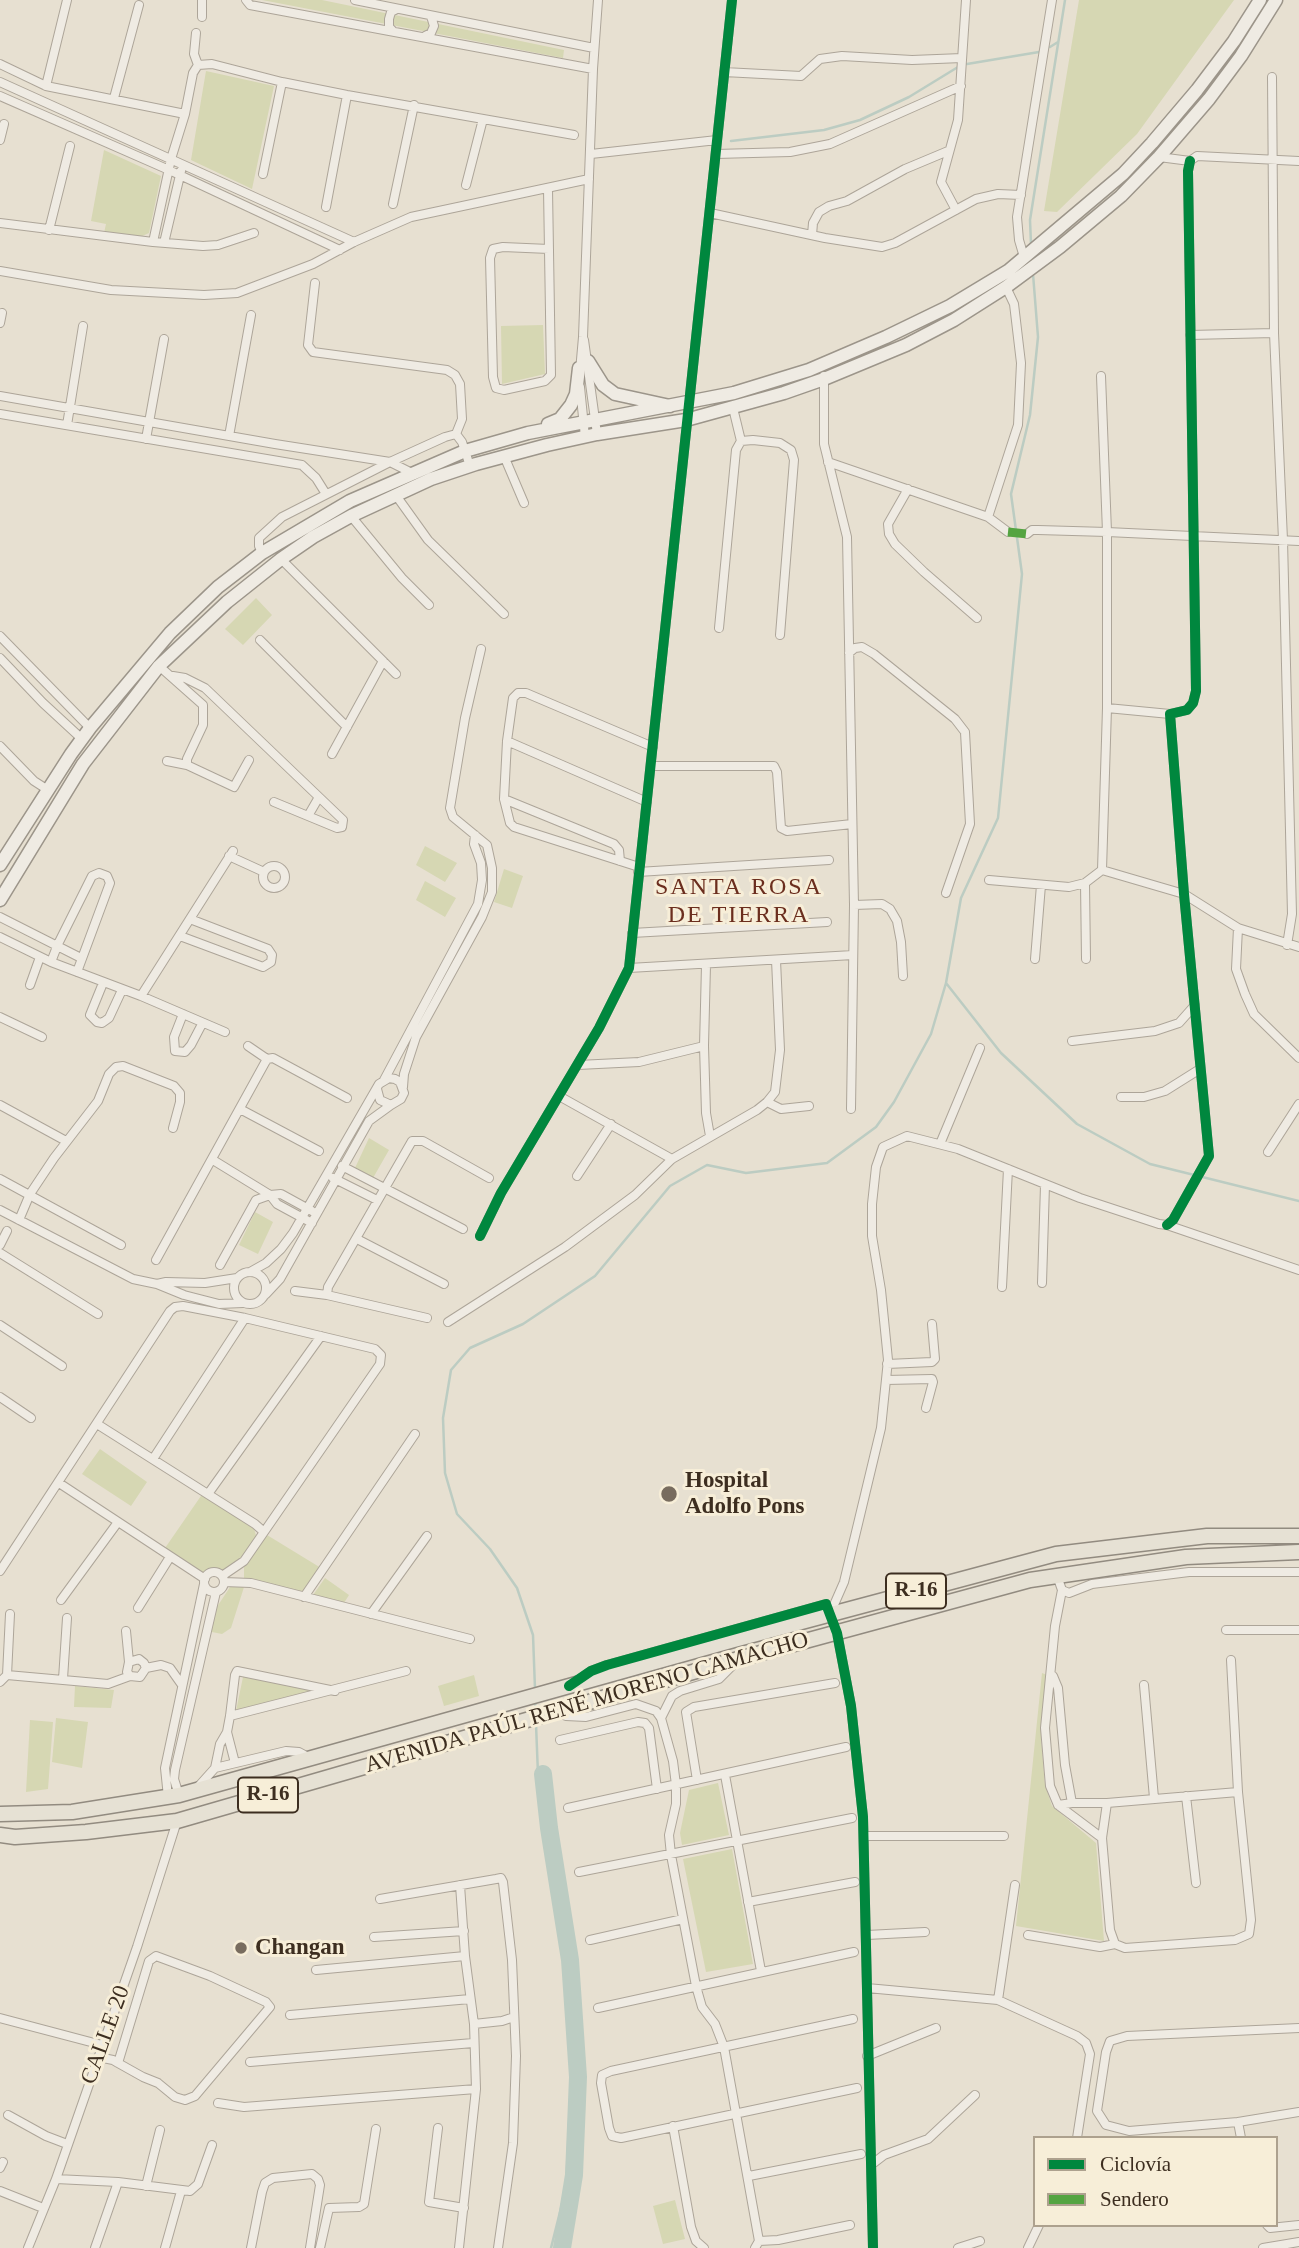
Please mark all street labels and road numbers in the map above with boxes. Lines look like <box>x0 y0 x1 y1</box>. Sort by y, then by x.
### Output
road number: R-16 <box>886 1574 946 1608</box>
street label: AVENIDA PAÚL RENÉ MORENO CAMACHO <box>362 1626 812 1780</box>
road number: R-16 <box>238 1778 298 1812</box>
street label: CALLE 20 <box>75 1982 137 2088</box>

